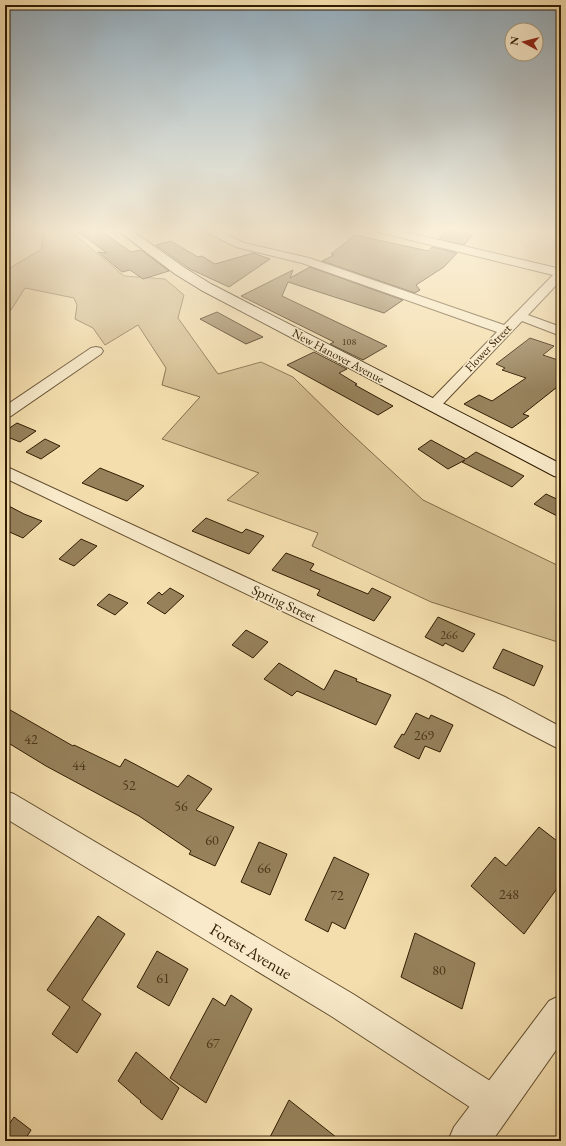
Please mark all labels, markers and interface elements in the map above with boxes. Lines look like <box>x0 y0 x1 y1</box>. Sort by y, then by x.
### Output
north arrow <box>504 22 544 62</box>
text: N <box>507 35 522 46</box>
street label: Flower Street <box>461 321 515 375</box>
street label: New Hanover Avenue <box>289 325 387 387</box>
house number: 108 <box>342 335 356 348</box>
street label: Spring Street <box>249 580 320 626</box>
house number: 266 <box>440 627 458 643</box>
house number: 269 <box>414 726 434 744</box>
house number: 42 <box>24 730 38 748</box>
house number: 44 <box>72 756 86 774</box>
house number: 52 <box>122 776 136 794</box>
house number: 56 <box>174 797 188 815</box>
house number: 60 <box>205 831 219 849</box>
house number: 66 <box>257 859 271 877</box>
house number: 248 <box>499 885 519 903</box>
house number: 72 <box>330 886 344 904</box>
street label: Forest Avenue <box>206 918 296 984</box>
house number: 80 <box>432 961 446 979</box>
house number: 61 <box>156 969 170 987</box>
house number: 67 <box>206 1034 220 1052</box>

